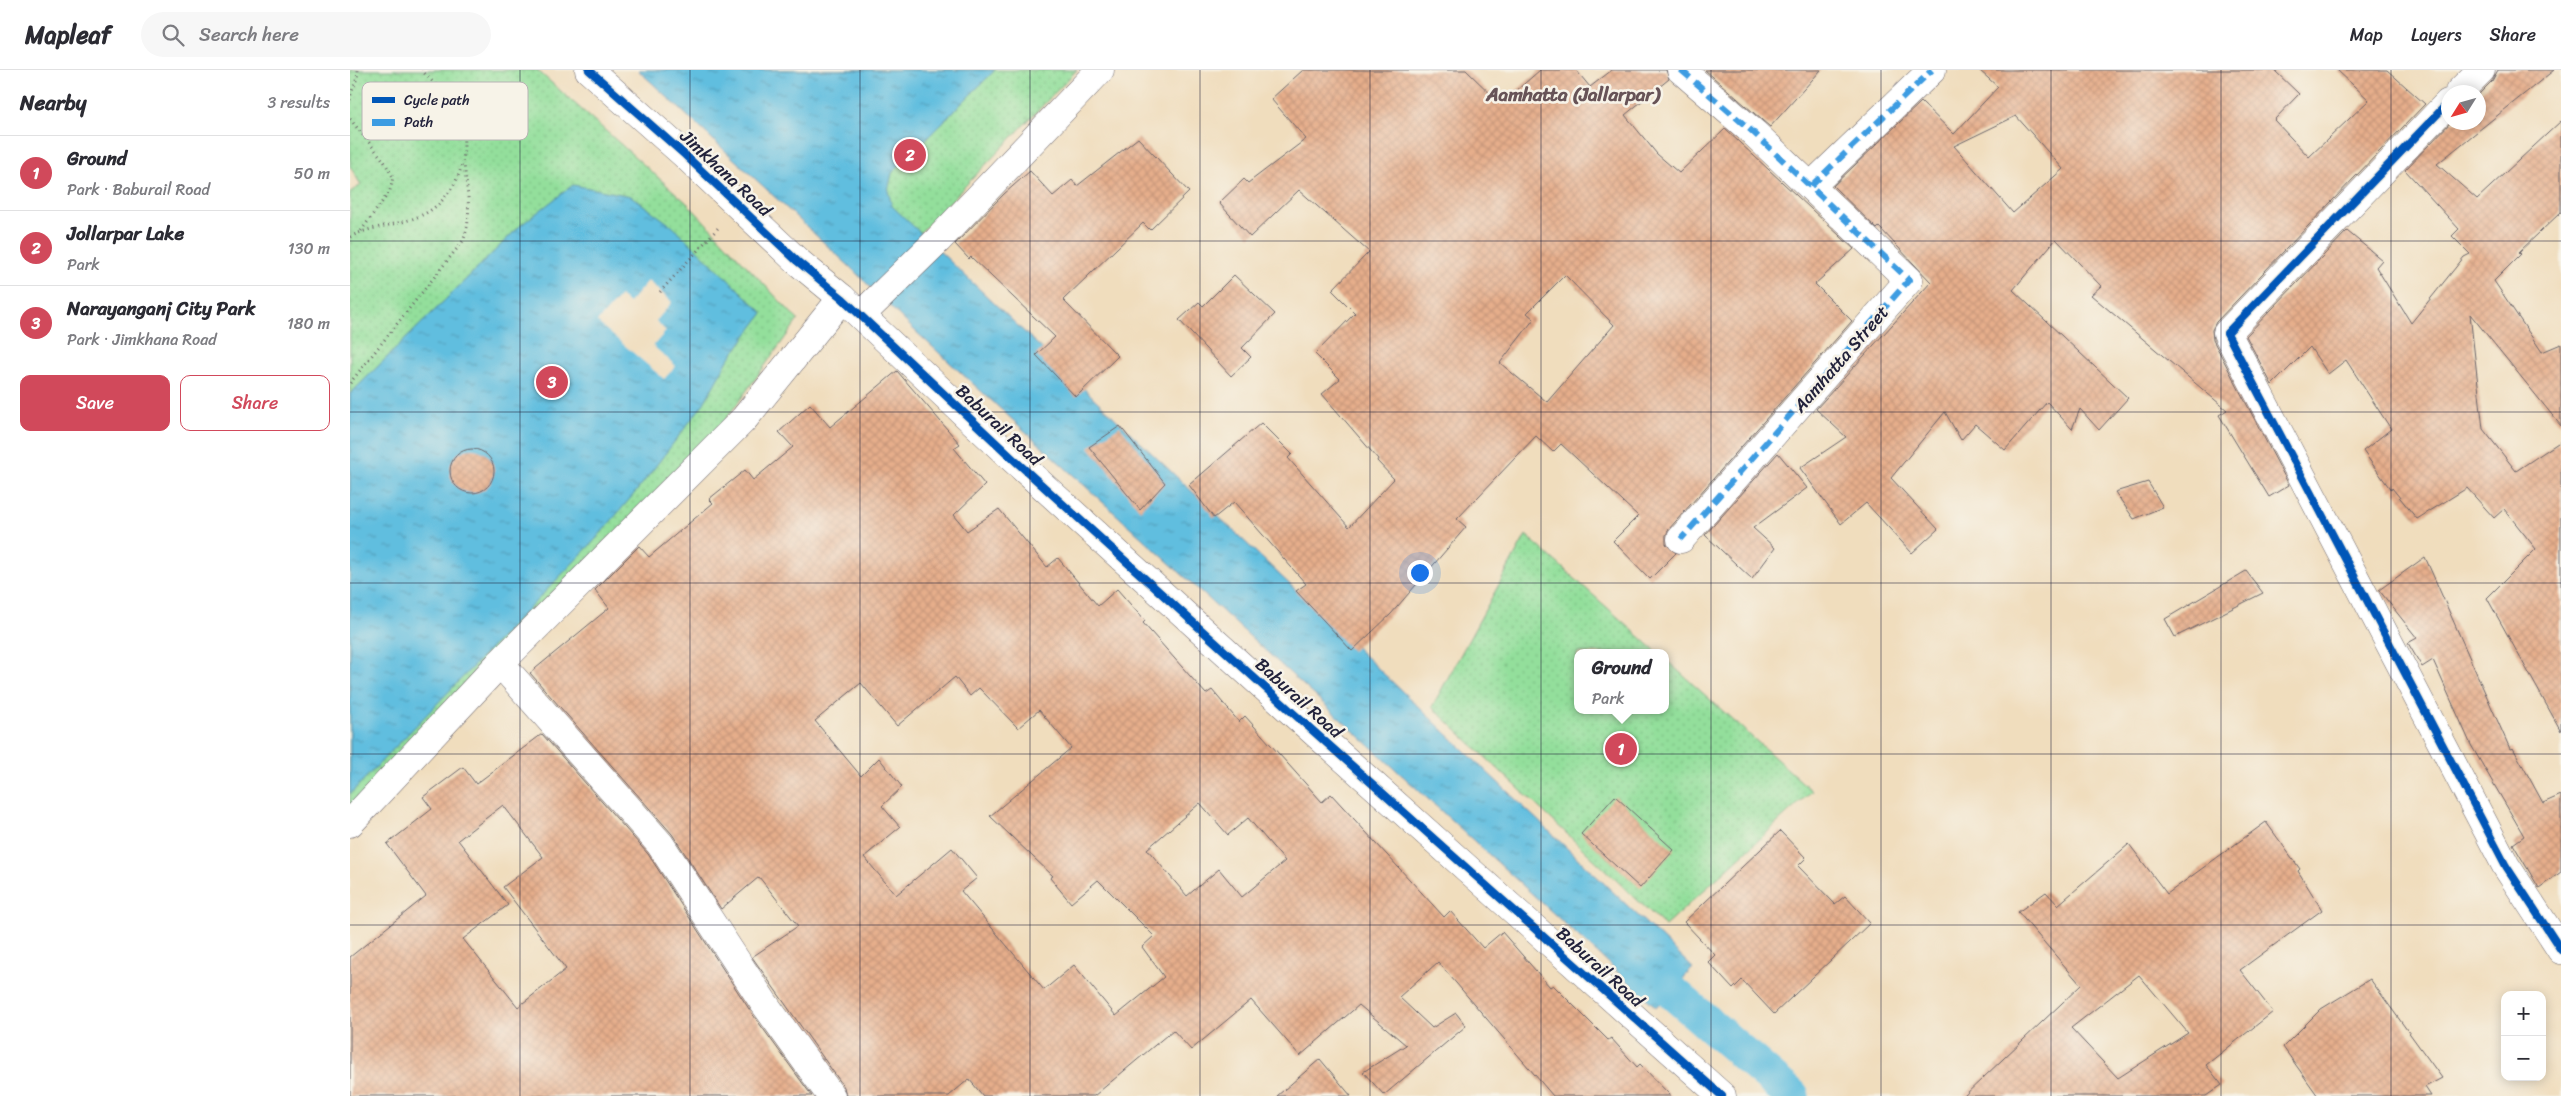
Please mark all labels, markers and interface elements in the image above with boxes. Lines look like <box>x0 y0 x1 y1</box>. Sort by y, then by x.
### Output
search box <box>141 12 491 57</box>
text: Mapleaf <box>25 14 111 56</box>
text: Search here <box>199 18 299 51</box>
text: Map <box>2350 19 2383 51</box>
text: Layers <box>2411 19 2462 51</box>
text: Share <box>2490 19 2536 51</box>
icon: search <box>159 21 187 49</box>
district label: Aamhatta (Jallarpar) <box>1485 78 1661 111</box>
legend <box>362 82 528 140</box>
text: Nearby <box>20 84 86 122</box>
north arrow <box>2441 85 2486 130</box>
text: 3 results <box>267 88 330 117</box>
text: Cycle path <box>404 88 470 113</box>
text: Path <box>404 110 433 135</box>
street label: Jimkhana Road <box>671 121 781 226</box>
pin: 2 <box>894 136 926 174</box>
text: Ground <box>67 142 127 175</box>
text: 1 <box>33 159 39 188</box>
text: 50 m <box>294 159 330 188</box>
text: Park · Baburail Road <box>67 175 210 204</box>
text: Jollarpar Lake <box>67 217 184 250</box>
text: 2 <box>31 234 41 263</box>
text: 130 m <box>288 234 330 263</box>
text: Park <box>67 250 100 279</box>
text: Narayanganj City Park <box>67 292 255 325</box>
street label: Aamhatta Street <box>1784 298 1897 421</box>
text: 3 <box>32 309 40 338</box>
text: 180 m <box>287 309 330 338</box>
text: Park · Jimkhana Road <box>67 325 217 354</box>
pin: 3 <box>536 363 568 401</box>
button: Save <box>20 375 170 431</box>
button: Share <box>180 375 330 431</box>
street label: Baburail Road <box>948 376 1051 475</box>
your location <box>1407 560 1433 586</box>
street label: Baburail Road <box>1248 649 1352 748</box>
popup <box>1574 649 1669 714</box>
text: Ground <box>1592 651 1651 684</box>
text: Park <box>1592 684 1624 713</box>
pin: 1 <box>1605 730 1637 768</box>
street label: Baburail Road <box>1549 918 1653 1017</box>
map controls <box>2501 991 2546 1081</box>
button: + <box>2501 991 2546 1036</box>
button: − <box>2501 1036 2546 1081</box>

